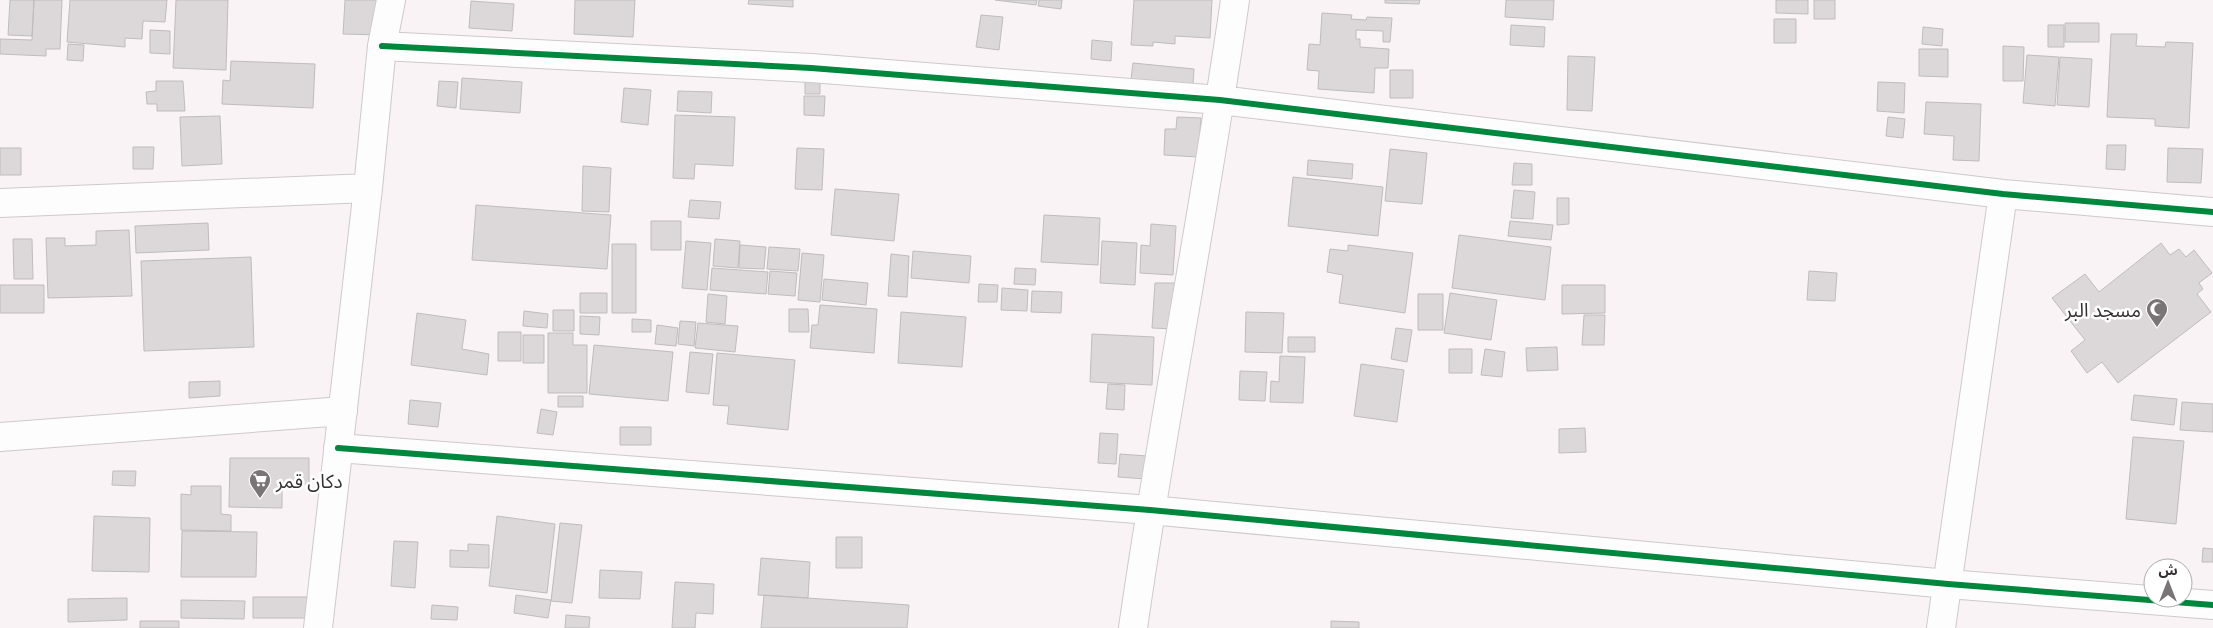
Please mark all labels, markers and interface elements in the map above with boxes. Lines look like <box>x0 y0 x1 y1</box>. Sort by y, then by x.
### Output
mosque icon: مسجد البر <box>2145 297 2169 328</box>
place label: مسجد البر <box>2064 298 2141 322</box>
supermarket icon: دكان قمر <box>248 468 272 499</box>
place label: دكان قمر <box>275 469 343 493</box>
north arrow <box>2143 558 2193 608</box>
text: ش <box>2158 561 2178 578</box>

